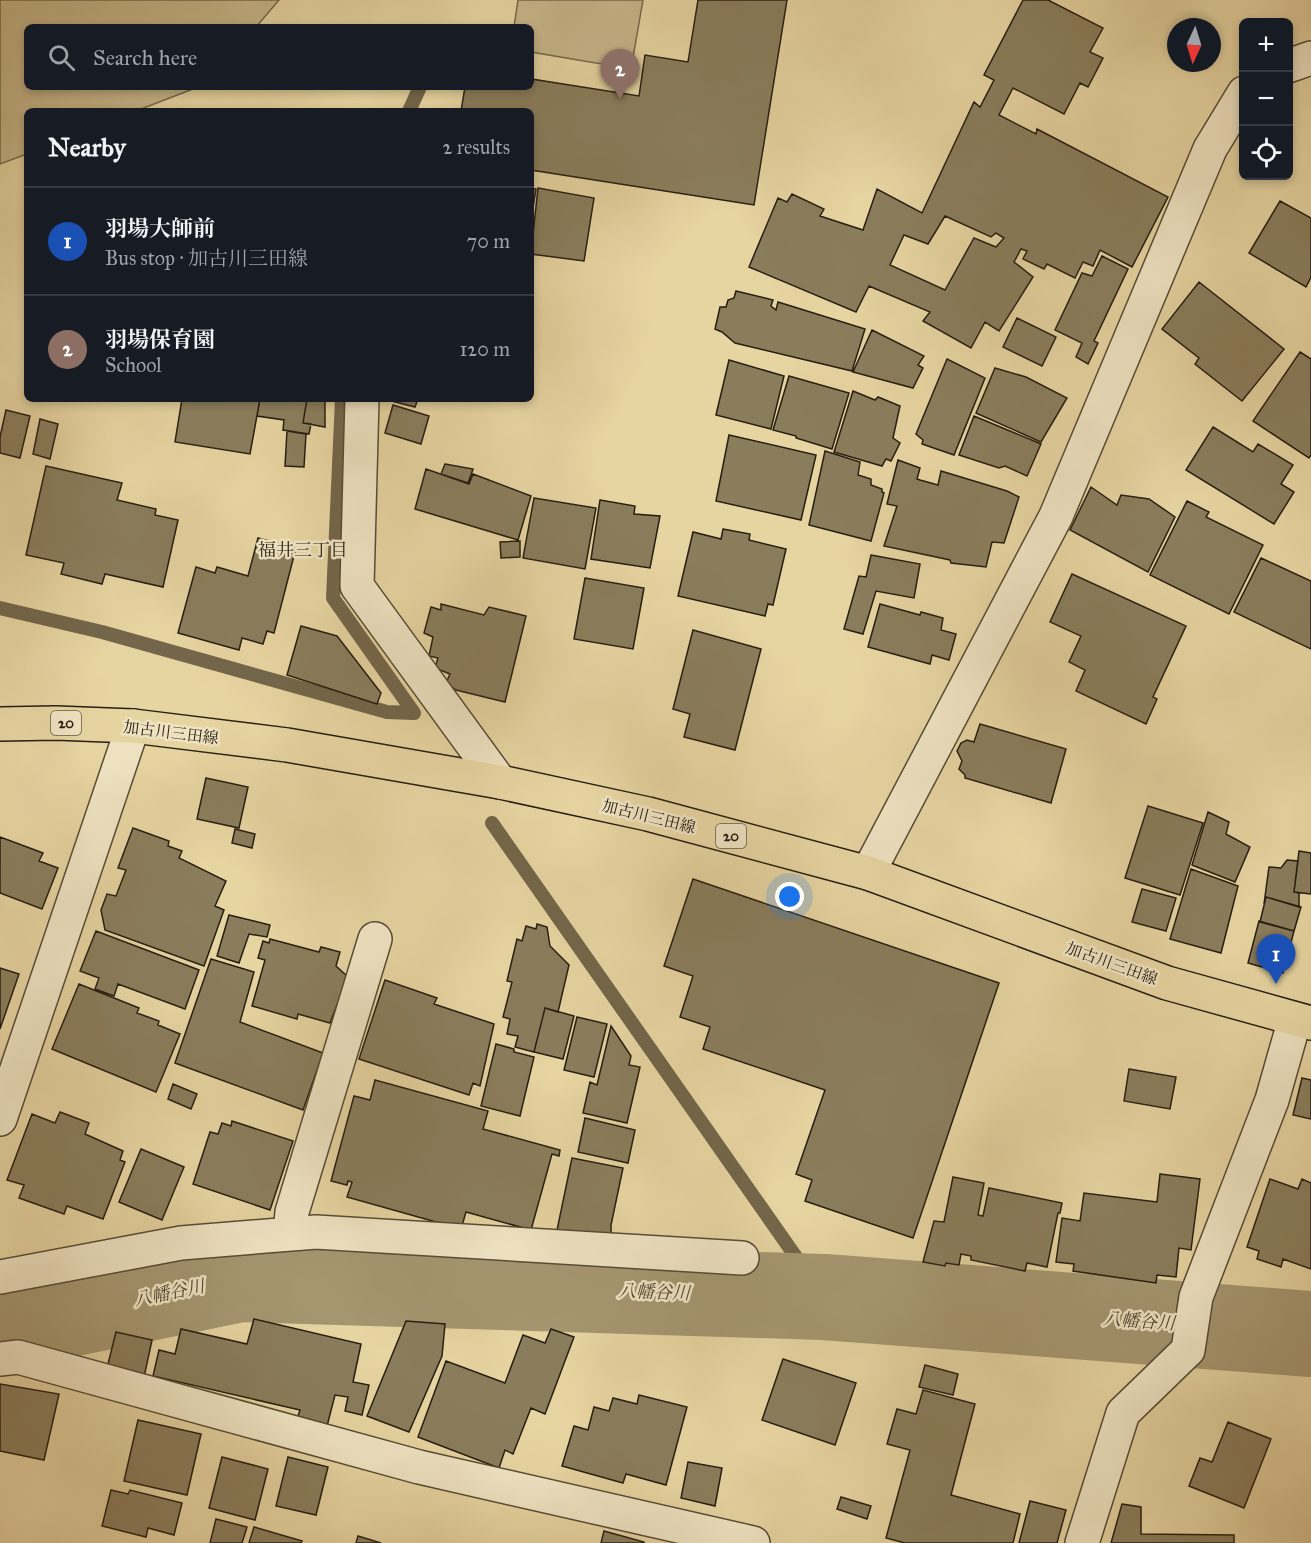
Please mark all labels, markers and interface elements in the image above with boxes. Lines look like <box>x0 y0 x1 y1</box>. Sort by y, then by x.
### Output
north arrow <box>1167 18 1221 72</box>
map controls <box>1239 18 1293 180</box>
button: + <box>1239 18 1293 72</box>
search box <box>24 24 534 90</box>
icon: search <box>45 41 78 74</box>
text: Search here <box>93 44 197 71</box>
pin: 2 <box>600 50 640 99</box>
button: − <box>1239 72 1293 126</box>
button: locate <box>1239 126 1293 180</box>
text: Nearby <box>48 131 126 163</box>
text: 2 results <box>442 135 510 159</box>
text: 羽場大師前 <box>105 215 215 242</box>
text: 1 <box>64 229 71 253</box>
text: 70 m <box>467 229 510 253</box>
text: Bus stop · 加古川三田線 <box>105 246 308 270</box>
text: 羽場保育園 <box>105 326 215 353</box>
text: 2 <box>63 337 72 361</box>
text: 120 m <box>459 337 510 361</box>
text: School <box>105 353 162 377</box>
district label: 福井三丁目 <box>258 539 348 561</box>
road number: 20 <box>51 711 81 735</box>
street label: 加古川三田線 <box>122 717 220 748</box>
street label: 加古川三田線 <box>600 796 698 837</box>
road number: 20 <box>716 824 746 848</box>
your location <box>775 882 804 911</box>
pin: 1 <box>1256 934 1296 984</box>
street label: 加古川三田線 <box>1063 938 1160 989</box>
water label: 八幡谷川 <box>131 1274 208 1311</box>
water label: 八幡谷川 <box>618 1280 692 1304</box>
water label: 八幡谷川 <box>1102 1308 1178 1335</box>

